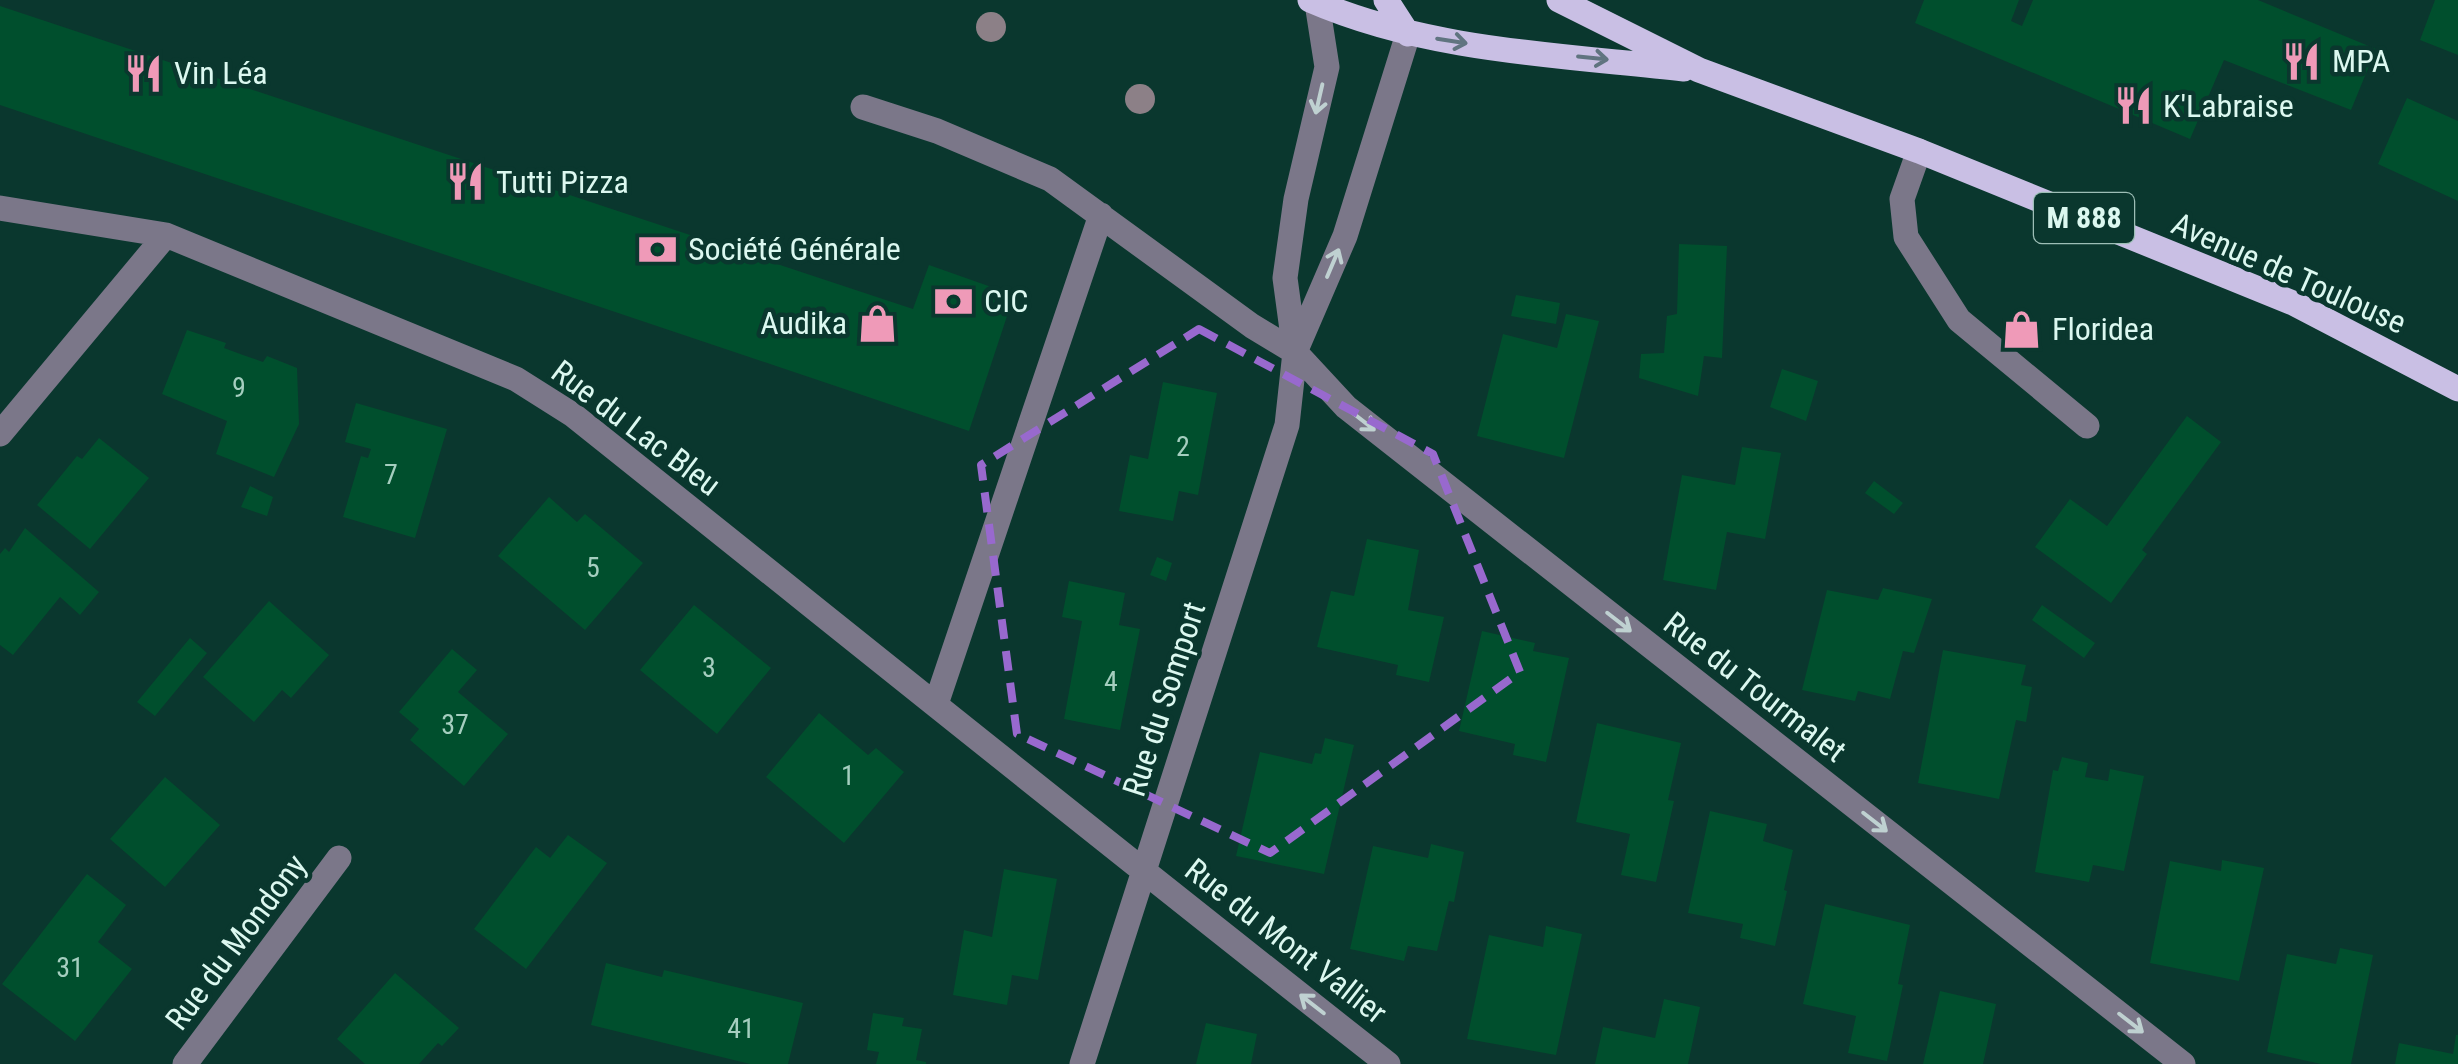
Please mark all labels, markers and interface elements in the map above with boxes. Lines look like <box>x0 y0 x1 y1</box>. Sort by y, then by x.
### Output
one-way arrow <box>1435 32 1468 50</box>
restaurant icon: MPA <box>2281 40 2323 82</box>
place label: MPA <box>2332 42 2390 80</box>
one-way arrow <box>1577 49 1609 68</box>
restaurant icon: Vin Léa <box>123 52 165 94</box>
place label: Vin Léa <box>174 54 268 92</box>
one-way arrow <box>1309 82 1327 114</box>
restaurant icon: K'Labraise <box>2112 85 2154 127</box>
place label: K'Labraise <box>2163 87 2294 125</box>
restaurant icon: Tutti Pizza <box>445 161 487 203</box>
place label: Tutti Pizza <box>496 163 629 201</box>
road number: M 888 <box>2034 193 2134 243</box>
street label: Avenue de Toulouse <box>2166 204 2412 342</box>
bank icon: Société Générale <box>637 228 679 270</box>
place label: Société Générale <box>688 230 901 268</box>
one-way arrow <box>1325 248 1343 279</box>
bank icon: CIC <box>933 280 975 322</box>
place label: CIC <box>984 282 1028 320</box>
shop icon: Audika <box>856 302 898 344</box>
place label: Audika <box>760 304 847 342</box>
shop icon: Floridea <box>2001 308 2043 350</box>
place label: Floridea <box>2052 310 2154 348</box>
street label: Rue du Lac Bleu <box>544 352 728 504</box>
house number: 9 <box>232 371 246 404</box>
one-way arrow <box>1349 410 1376 431</box>
house number: 2 <box>1176 430 1190 463</box>
house number: 7 <box>384 458 398 491</box>
house number: 5 <box>586 551 600 584</box>
street label: Rue du Somport <box>1115 597 1213 801</box>
street label: Rue du Tourmalet <box>1656 604 1854 770</box>
one-way arrow <box>1605 611 1632 632</box>
house number: 3 <box>702 651 716 684</box>
house number: 4 <box>1104 665 1118 698</box>
house number: 37 <box>441 708 469 741</box>
house number: 1 <box>841 759 855 792</box>
one-way arrow <box>1861 811 1888 832</box>
street label: Rue du Mondony <box>158 847 314 1037</box>
street label: Rue du Mont Vallier <box>1178 850 1395 1032</box>
house number: 31 <box>56 951 84 984</box>
one-way arrow <box>1299 993 1325 1015</box>
house number: 41 <box>727 1012 755 1045</box>
one-way arrow <box>2117 1012 2143 1034</box>

